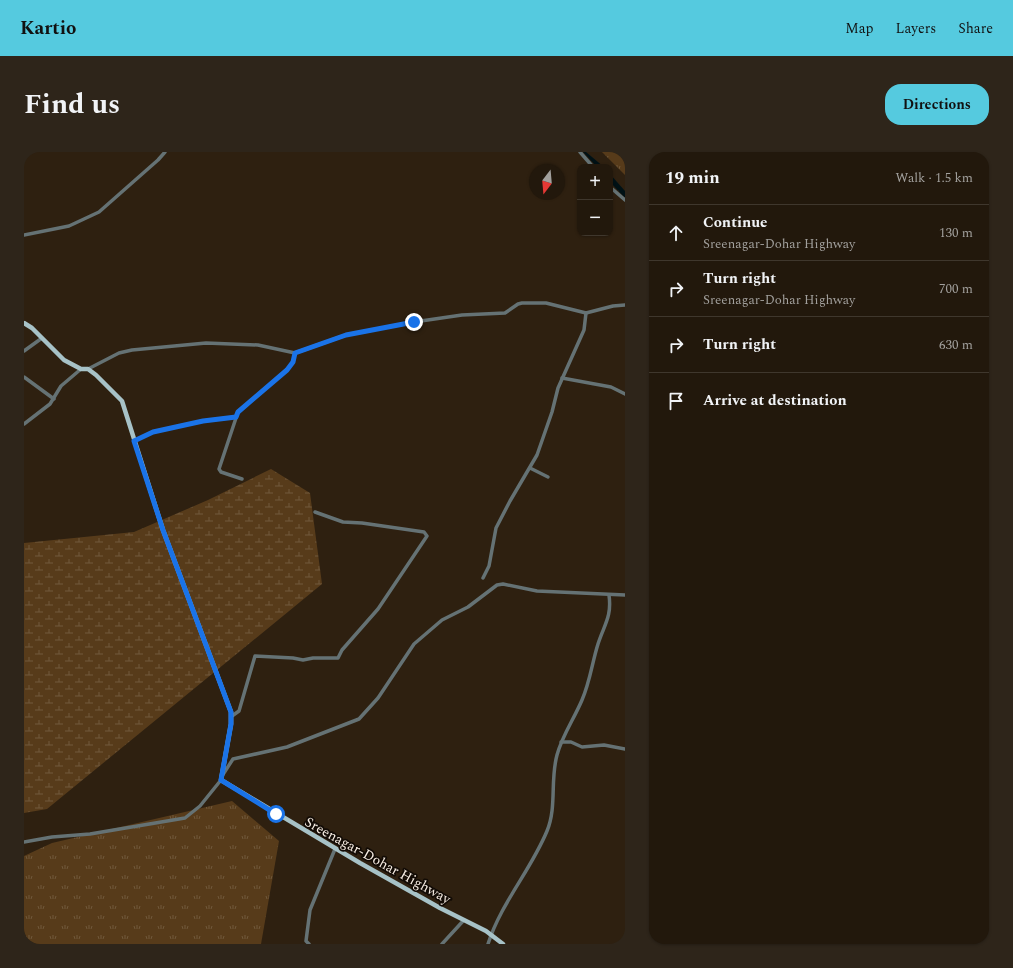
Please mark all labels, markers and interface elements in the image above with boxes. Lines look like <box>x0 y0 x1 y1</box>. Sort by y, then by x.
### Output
text: Kartio <box>20 14 76 43</box>
text: Map <box>845 18 874 39</box>
text: Layers <box>896 18 936 39</box>
text: Share <box>958 18 993 39</box>
text: Find us <box>24 83 120 126</box>
button: Directions <box>885 84 989 125</box>
north arrow <box>529 164 565 200</box>
map controls <box>577 164 613 236</box>
button: + <box>577 164 613 200</box>
text: 19 min <box>665 165 720 191</box>
text: Walk · 1.5 km <box>895 168 973 188</box>
button: − <box>577 200 613 236</box>
text: Continue <box>703 211 768 234</box>
icon: ahead <box>665 222 687 244</box>
text: 130 m <box>939 223 973 243</box>
text: Sreenagar-Dohar Highway <box>703 234 855 254</box>
text: Turn right <box>703 267 776 290</box>
icon: right <box>665 278 687 300</box>
text: 700 m <box>939 279 973 299</box>
text: Sreenagar-Dohar Highway <box>703 290 855 310</box>
route end <box>405 313 423 331</box>
text: Turn right <box>703 333 776 356</box>
icon: right <box>665 334 687 356</box>
text: 630 m <box>939 335 973 355</box>
text: Arrive at destination <box>703 389 847 412</box>
icon: arrive <box>665 390 687 412</box>
route start <box>267 805 285 823</box>
street label: Sreenagar-Dohar Highway <box>301 811 456 910</box>

